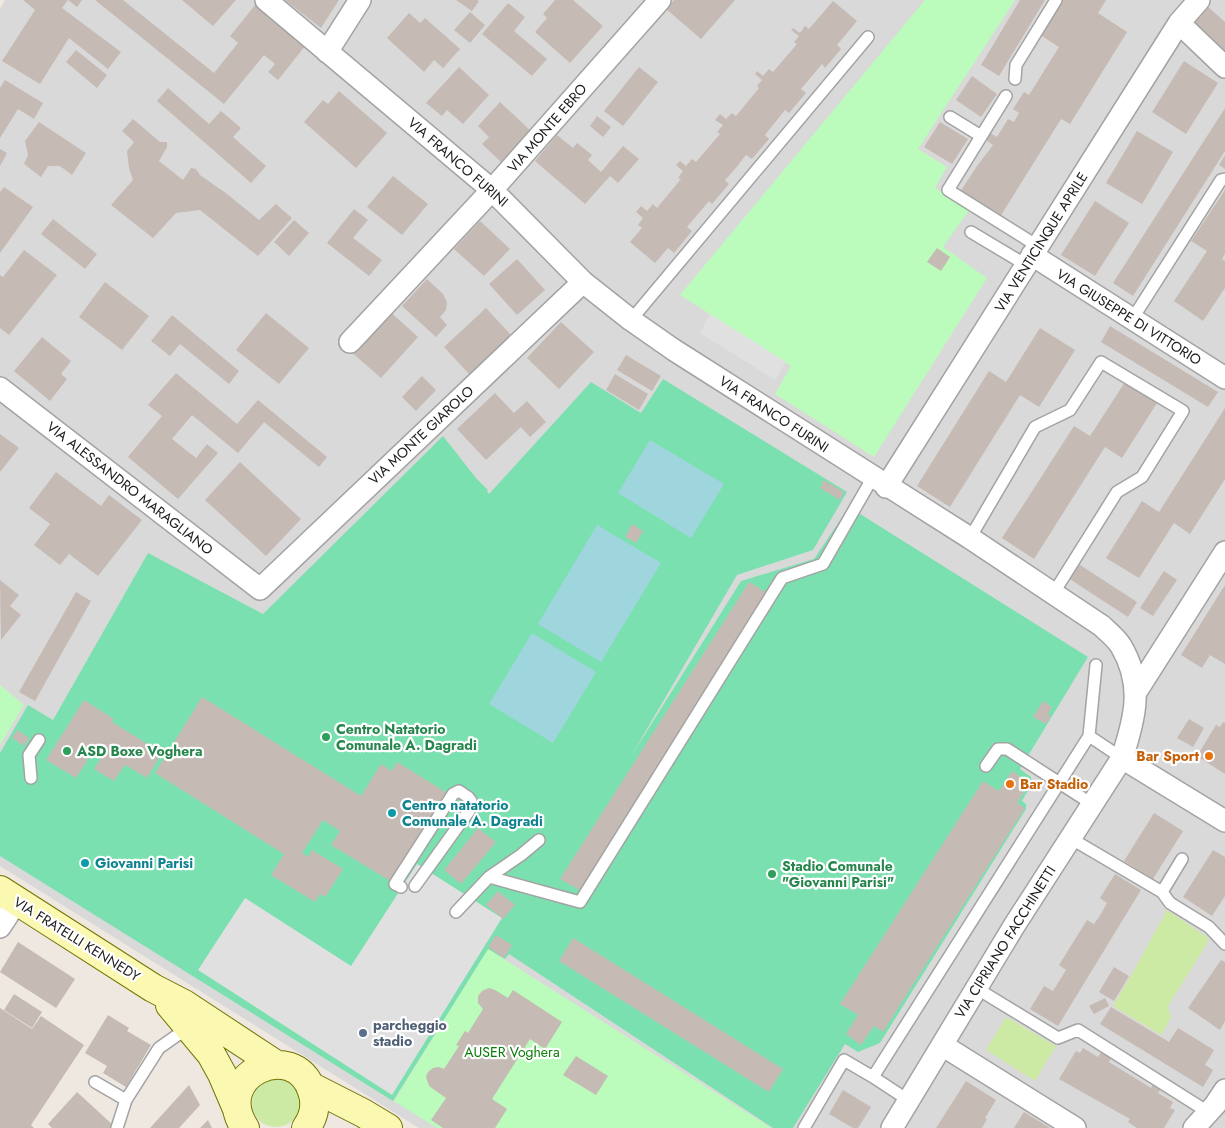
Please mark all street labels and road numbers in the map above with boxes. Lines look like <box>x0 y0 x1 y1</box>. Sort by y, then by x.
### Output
street label: VIA MONTE EBRO <box>503 79 591 177</box>
street label: VIA FRANCO FURINI <box>403 113 513 211</box>
street label: VIA VENTICINQUE APRILE <box>990 168 1092 316</box>
street label: VIA GIUSEPPE DI VITTORIO <box>1053 264 1205 370</box>
street label: VIA FRANCO FURINI <box>715 371 833 457</box>
street label: VIA MONTE GIAROLO <box>364 381 478 489</box>
street label: VIA ALESSANDRO MARAGLIANO <box>43 417 217 559</box>
street label: VIA CIPRIANO FACCHINETTI <box>950 862 1060 1022</box>
street label: VIA FRATELLI KENNEDY <box>10 892 144 986</box>

